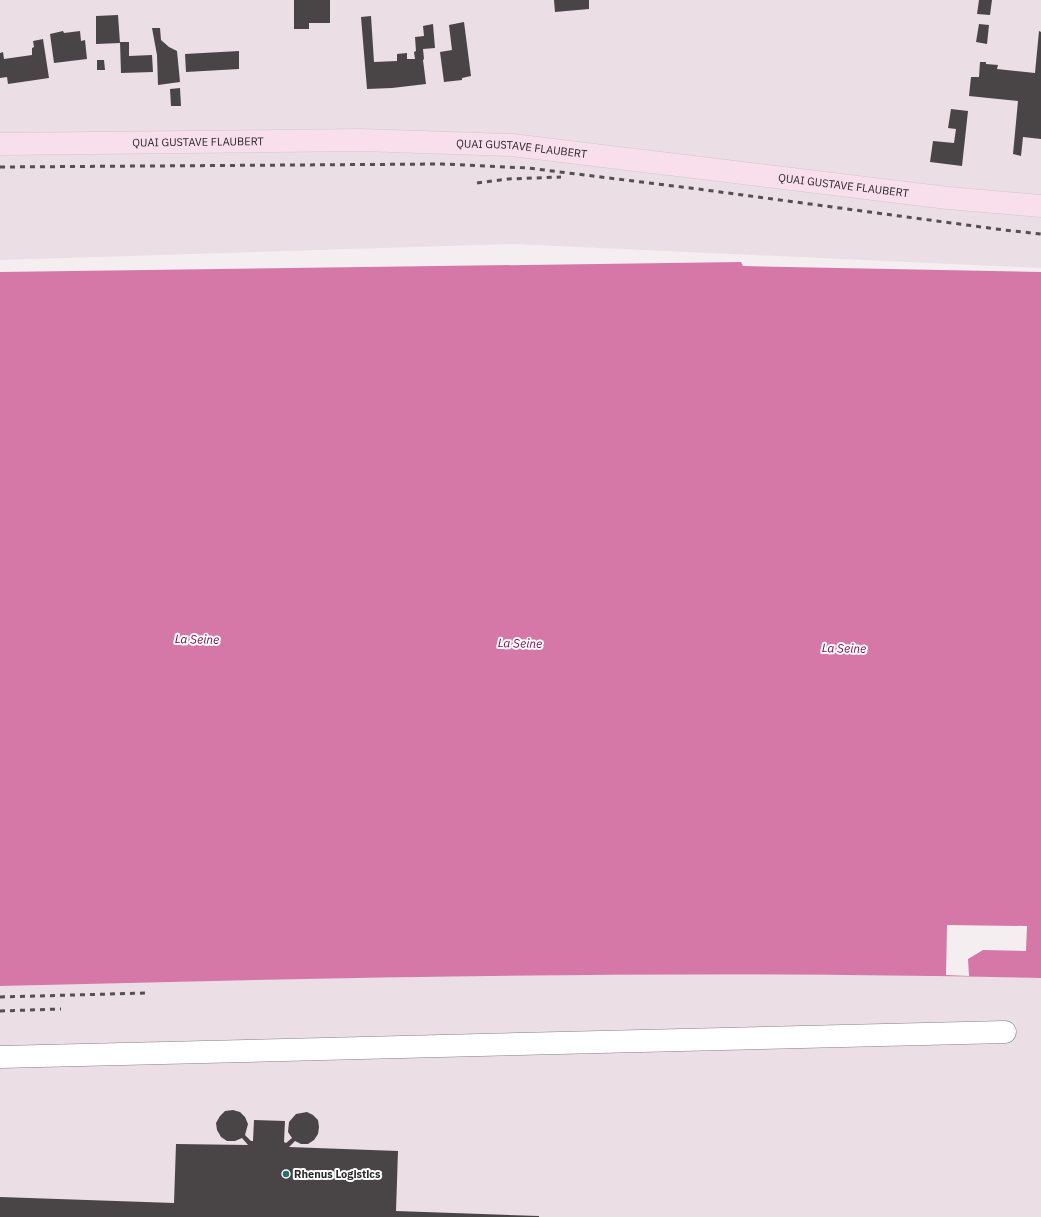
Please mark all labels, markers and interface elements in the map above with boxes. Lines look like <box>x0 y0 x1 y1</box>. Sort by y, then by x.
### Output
street label: QUAI GUSTAVE FLAUBERT <box>132 134 264 150</box>
street label: QUAI GUSTAVE FLAUBERT <box>456 136 589 161</box>
street label: QUAI GUSTAVE FLAUBERT <box>777 170 910 200</box>
water label: La Seine <box>175 631 219 647</box>
water label: La Seine <box>498 635 542 651</box>
water label: La Seine <box>822 640 866 656</box>
place label: Rhenus Logistics <box>294 1167 381 1181</box>
marker: Rhenus Logistics <box>281 1169 291 1179</box>

